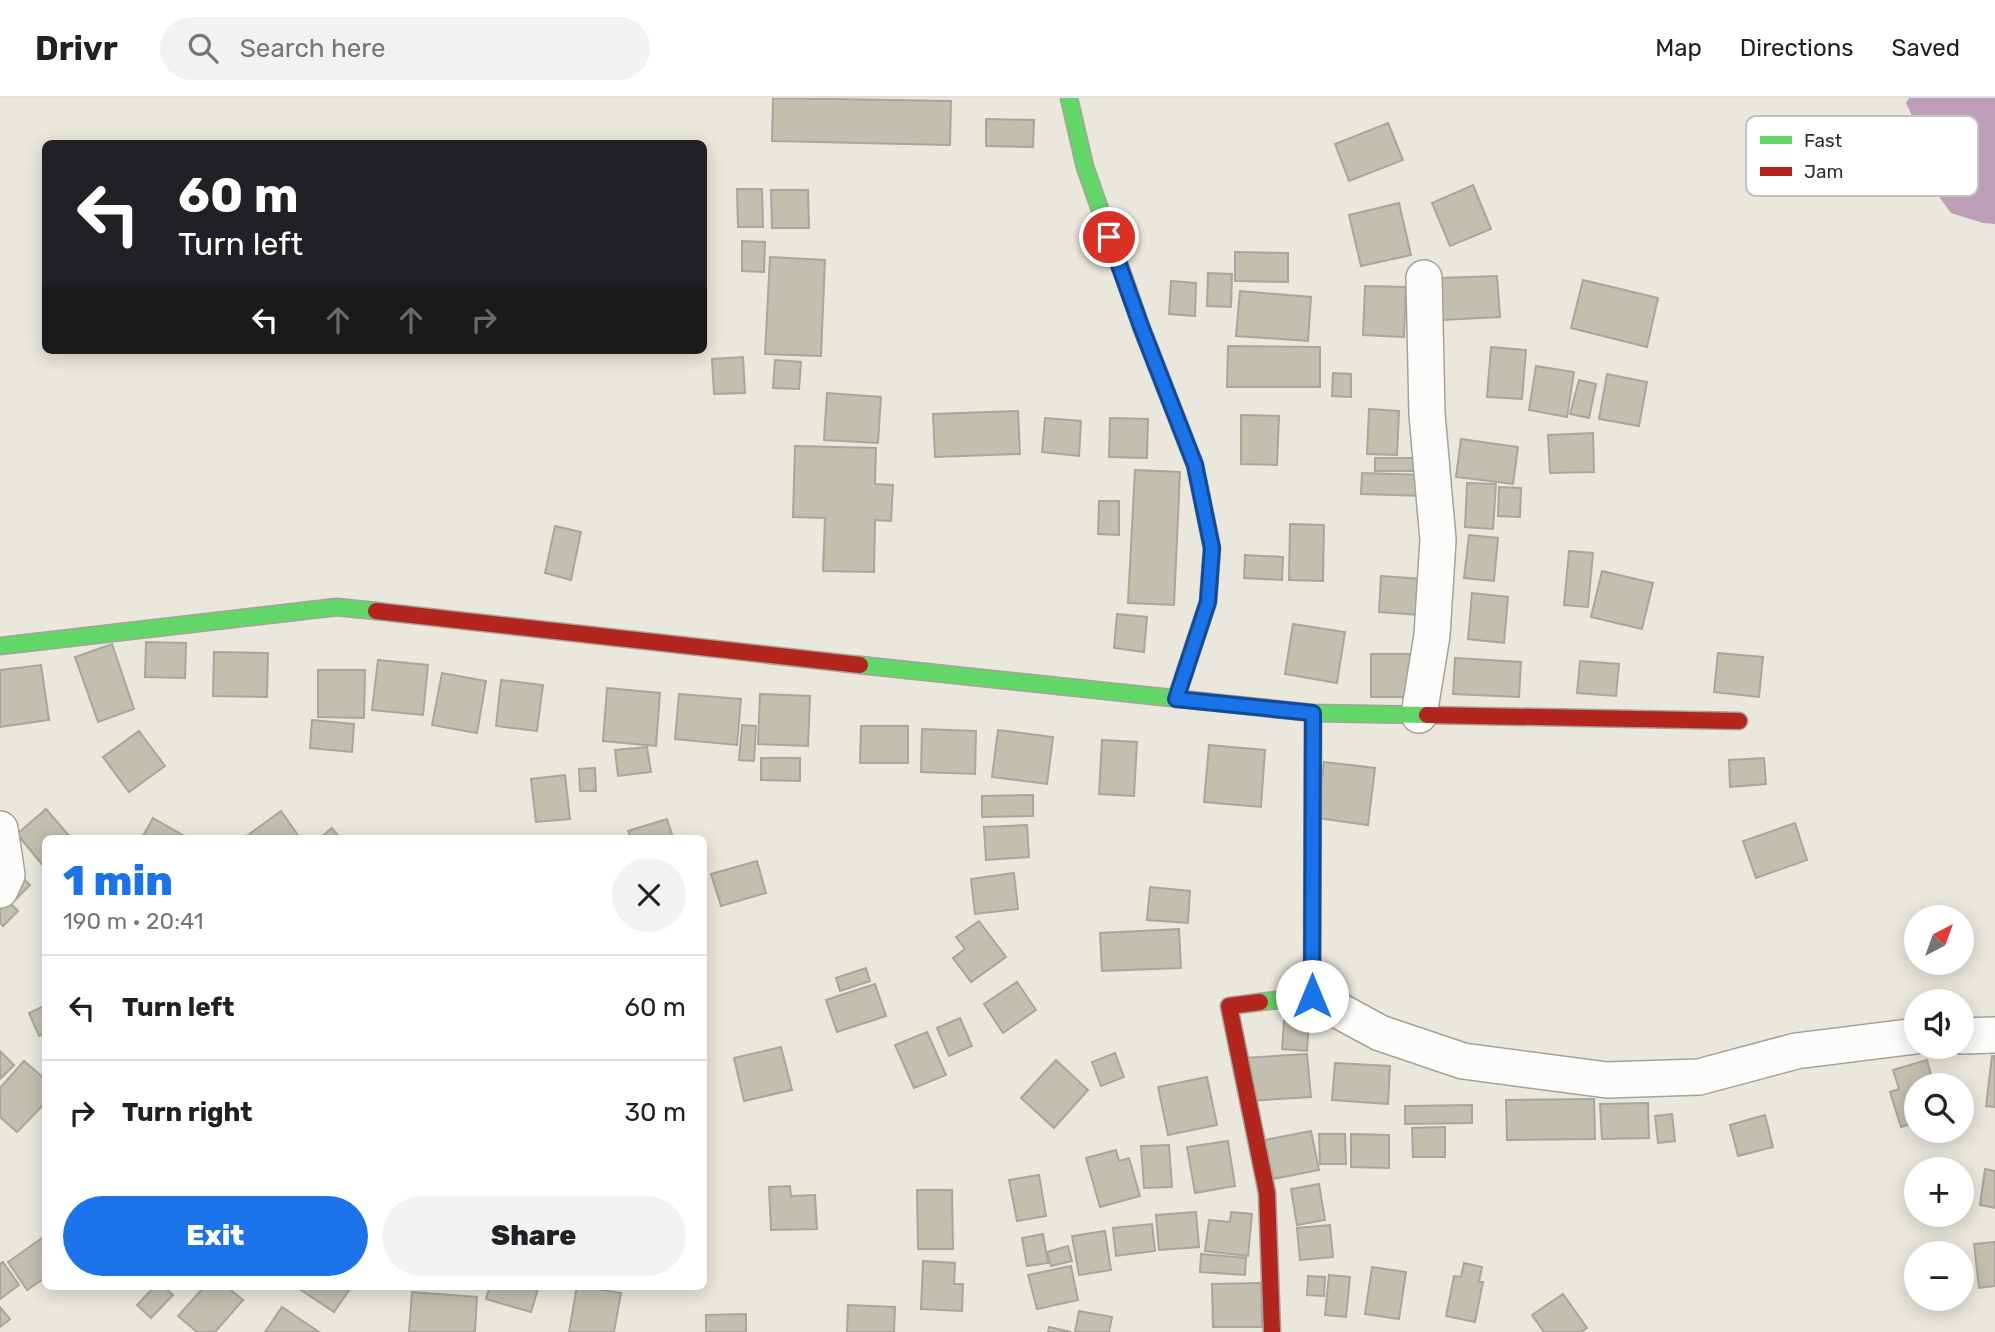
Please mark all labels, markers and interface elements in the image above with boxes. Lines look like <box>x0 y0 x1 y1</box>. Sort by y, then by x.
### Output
search box <box>160 17 650 80</box>
text: Drivr <box>35 29 118 68</box>
icon: search <box>184 29 222 67</box>
text: Search here <box>240 33 386 64</box>
text: Map <box>1655 34 1702 62</box>
text: Directions <box>1740 34 1853 62</box>
text: Saved <box>1891 34 1960 62</box>
legend <box>1746 116 1978 196</box>
text: Fast <box>1804 129 1843 152</box>
text: Jam <box>1804 160 1843 183</box>
text: 60 m <box>178 166 299 224</box>
icon: left <box>63 168 154 259</box>
pin <box>1079 207 1139 267</box>
icon: arrive <box>1090 218 1128 256</box>
text: Turn left <box>178 225 303 263</box>
icon: left <box>246 301 284 339</box>
icon: ahead <box>319 301 357 339</box>
icon: ahead <box>392 301 430 339</box>
icon: right <box>465 301 503 339</box>
text: 1 min <box>63 856 173 906</box>
button: close <box>612 858 686 932</box>
north arrow <box>1904 905 1974 975</box>
map controls <box>1904 905 1974 1311</box>
text: 190 m · 20:41 <box>63 907 204 935</box>
position arrow <box>1275 959 1349 1033</box>
icon: left <box>63 989 101 1027</box>
button: sound <box>1904 989 1974 1059</box>
text: Turn left <box>122 992 234 1023</box>
text: 60 m <box>624 992 686 1023</box>
button: search <box>1904 1073 1974 1143</box>
icon: right <box>63 1094 101 1132</box>
text: Turn right <box>122 1097 252 1128</box>
text: 30 m <box>624 1097 686 1128</box>
button: + <box>1904 1157 1974 1227</box>
button: Exit <box>63 1196 368 1276</box>
button: Share <box>382 1196 686 1276</box>
button: − <box>1904 1241 1974 1311</box>

